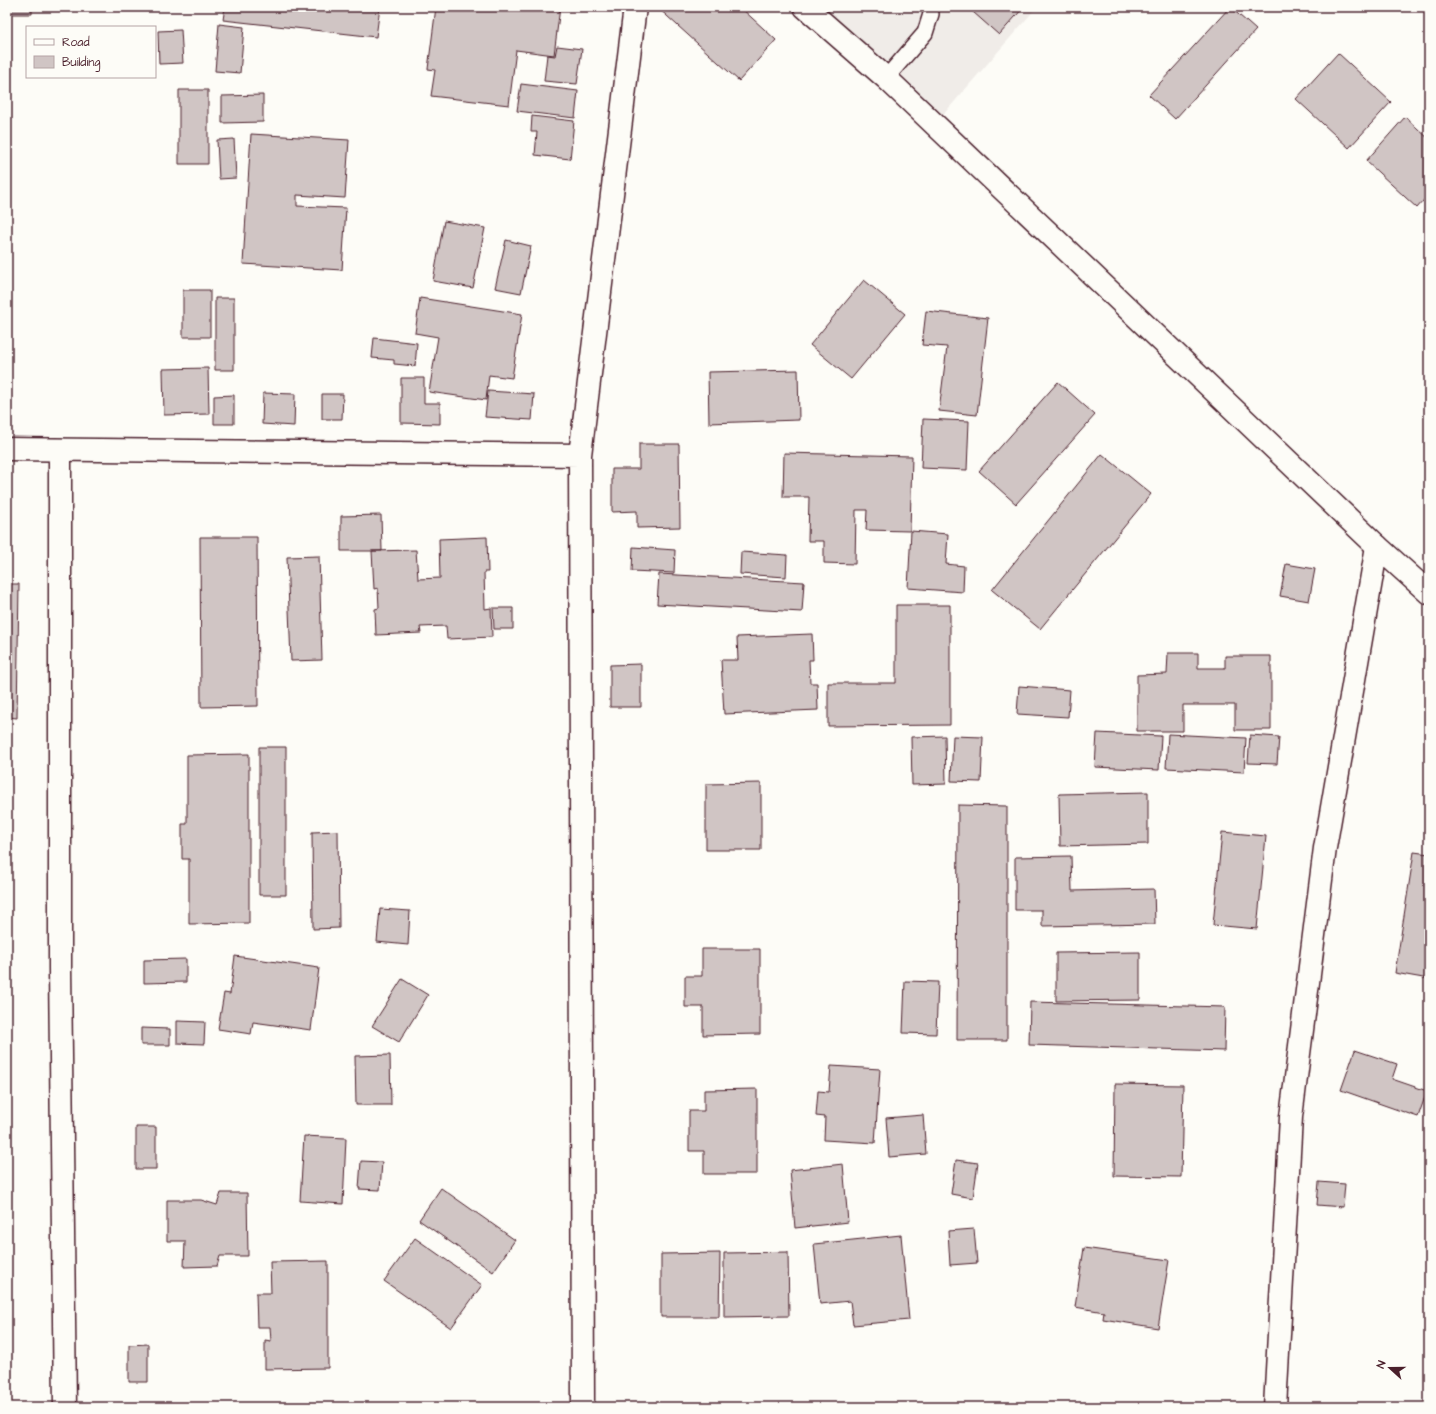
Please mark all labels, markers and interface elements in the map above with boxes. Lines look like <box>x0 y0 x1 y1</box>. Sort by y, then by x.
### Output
legend <box>26 26 156 78</box>
text: Road <box>62 34 90 51</box>
text: Building <box>62 54 100 72</box>
north arrow <box>1370 1348 1410 1388</box>
text: N <box>1373 1359 1389 1371</box>

